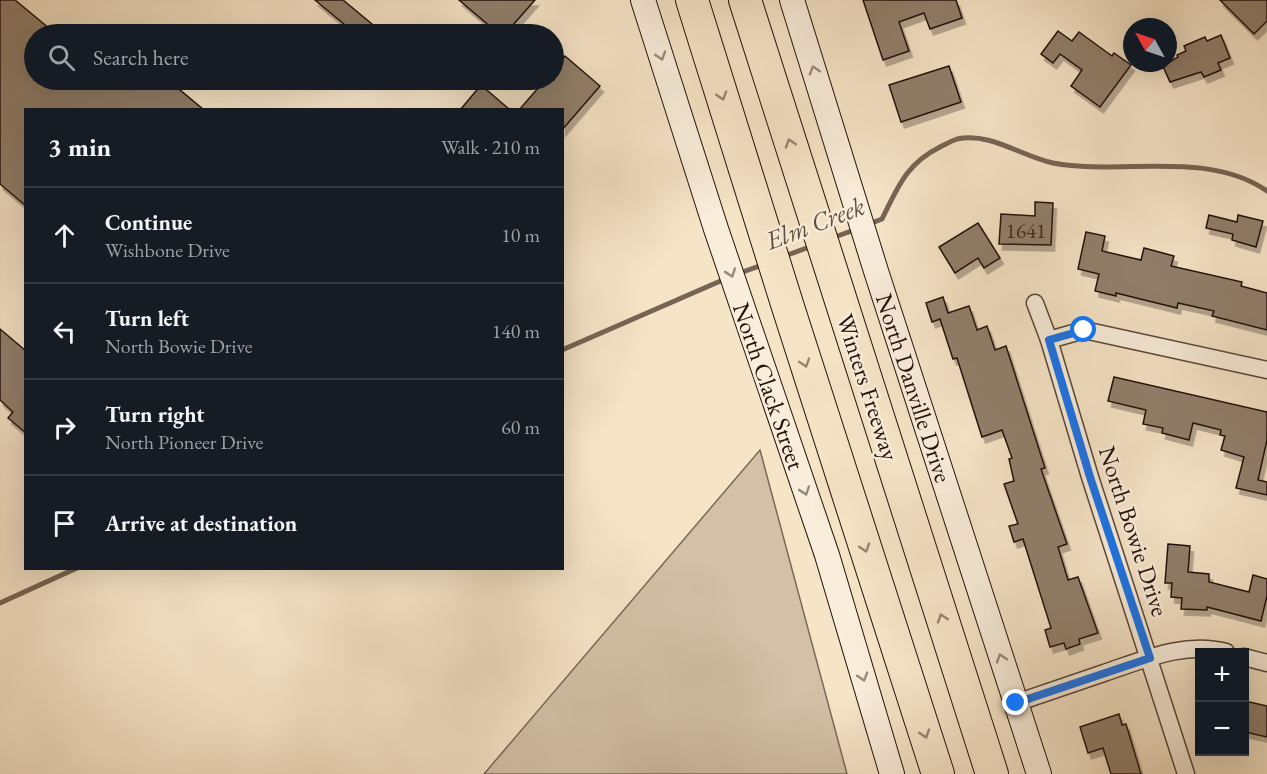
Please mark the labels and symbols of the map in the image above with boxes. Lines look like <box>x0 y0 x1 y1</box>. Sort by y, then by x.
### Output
north arrow <box>1123 18 1177 72</box>
one-way arrow <box>653 50 666 61</box>
one-way arrow <box>809 65 821 76</box>
one-way arrow <box>715 90 727 101</box>
one-way arrow <box>785 138 797 149</box>
water label: Elm Creek <box>760 189 869 258</box>
house number: 1641 <box>1006 217 1046 244</box>
one-way arrow <box>724 267 736 278</box>
street label: North Danville Drive <box>869 290 959 486</box>
street label: North Clack Street <box>726 298 812 474</box>
street label: Winters Freeway <box>830 310 906 465</box>
route start <box>1070 316 1096 342</box>
one-way arrow <box>798 357 811 368</box>
street label: North Bowie Drive <box>1092 442 1176 620</box>
one-way arrow <box>798 485 810 496</box>
one-way arrow <box>858 542 870 553</box>
one-way arrow <box>937 613 949 624</box>
one-way arrow <box>996 653 1008 664</box>
one-way arrow <box>856 671 868 682</box>
route end <box>1002 689 1028 715</box>
one-way arrow <box>918 728 930 739</box>

